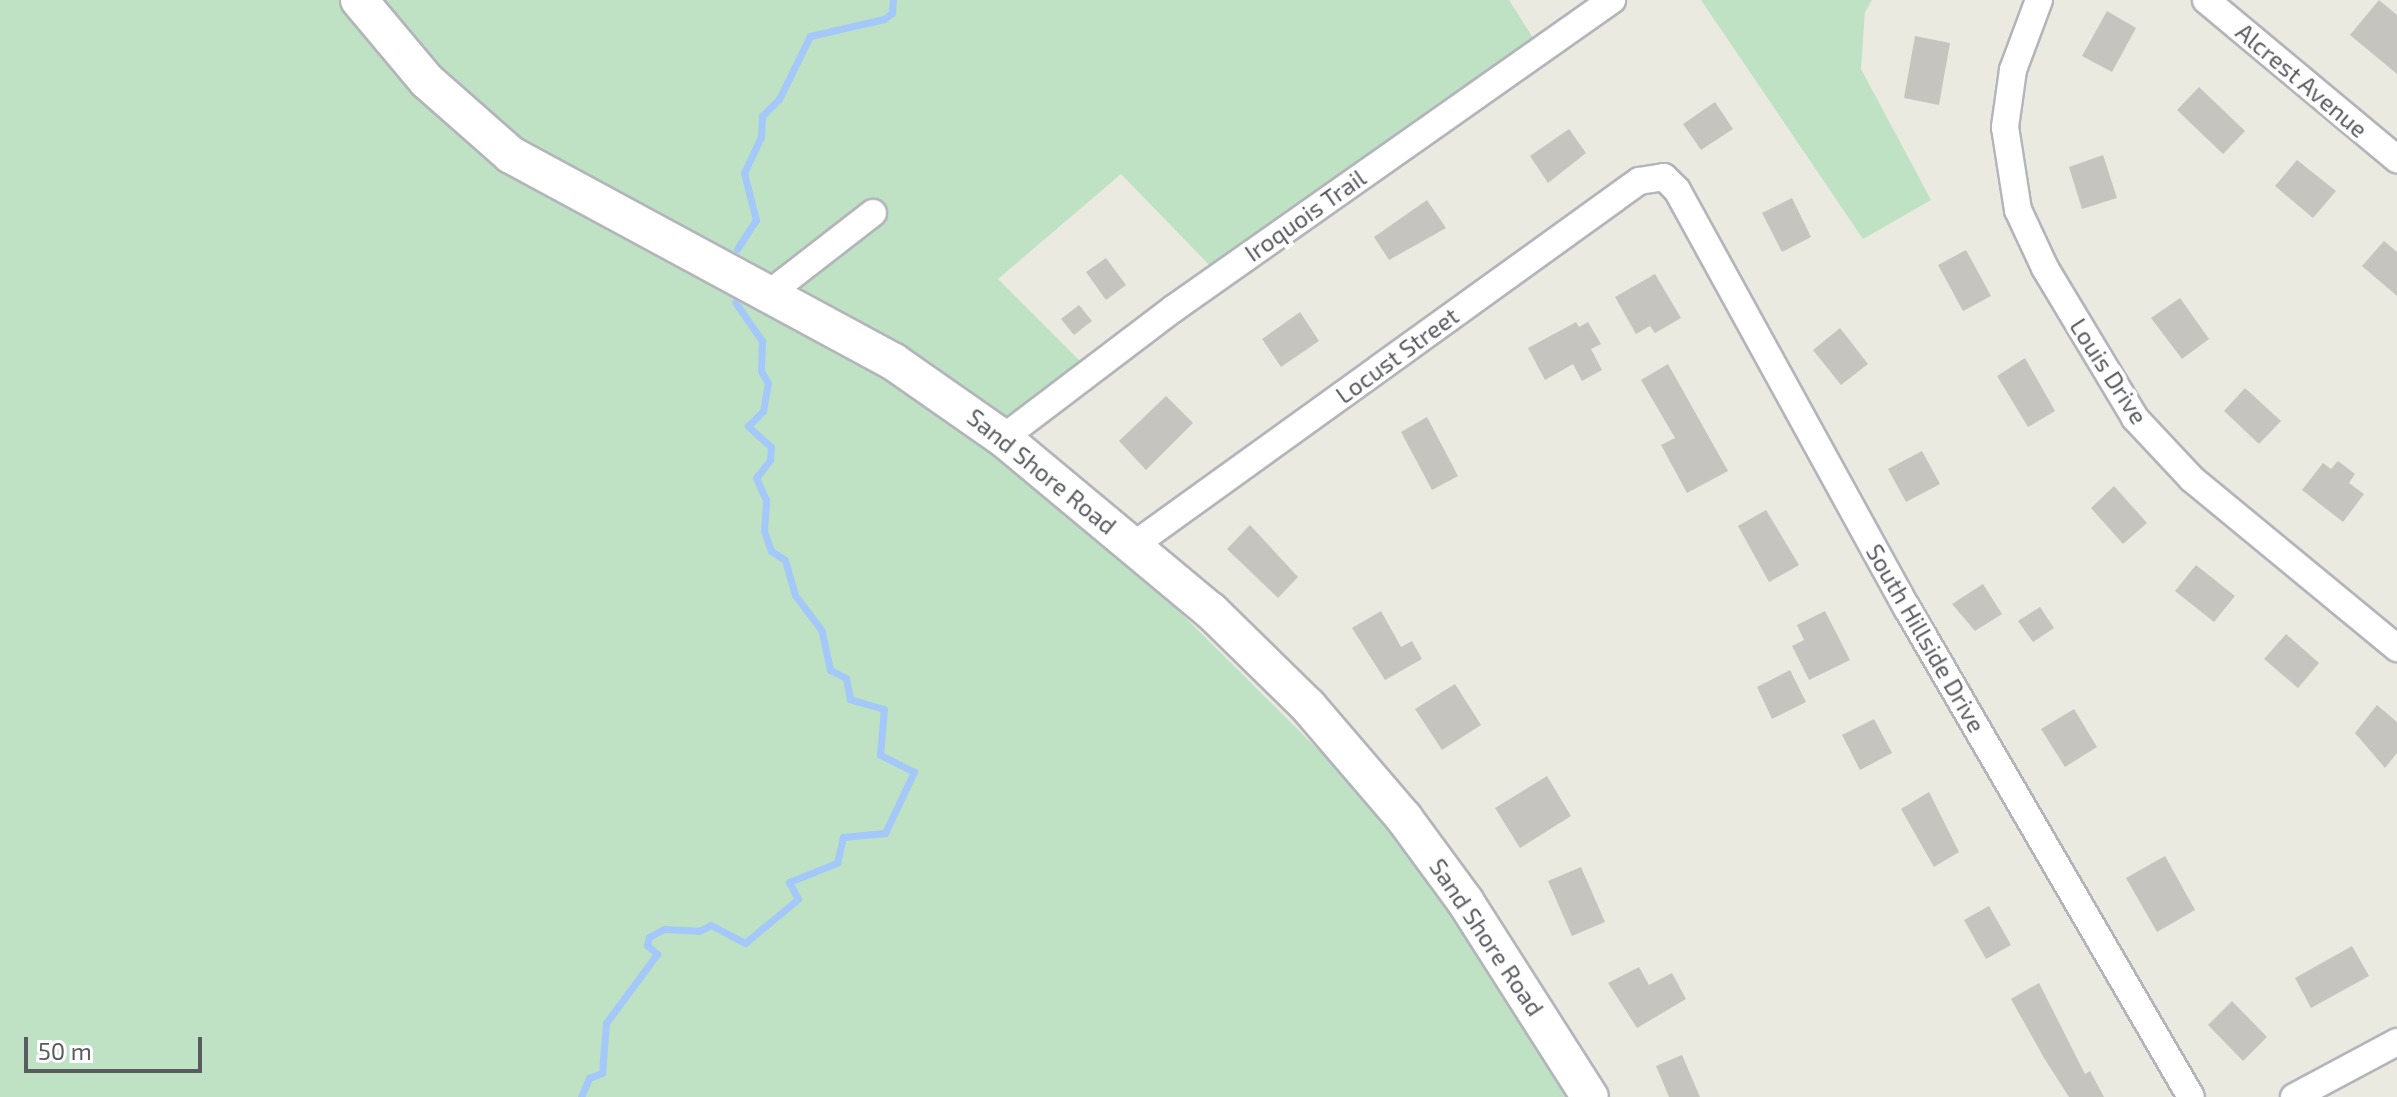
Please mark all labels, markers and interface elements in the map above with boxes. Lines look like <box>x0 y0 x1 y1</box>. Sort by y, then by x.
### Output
street label: Alcrest Avenue <box>2230 17 2374 143</box>
street label: Iroquois Trail <box>1239 163 1371 267</box>
street label: Locust Street <box>1330 301 1464 409</box>
street label: Louis Drive <box>2064 313 2154 429</box>
street label: Sand Shore Road <box>962 402 1122 540</box>
street label: South Hillside Drive <box>1860 539 1992 737</box>
street label: Sand Shore Road <box>1424 853 1550 1021</box>
scale bar <box>28 1021 206 1071</box>
text: 50 m <box>38 1036 92 1065</box>

